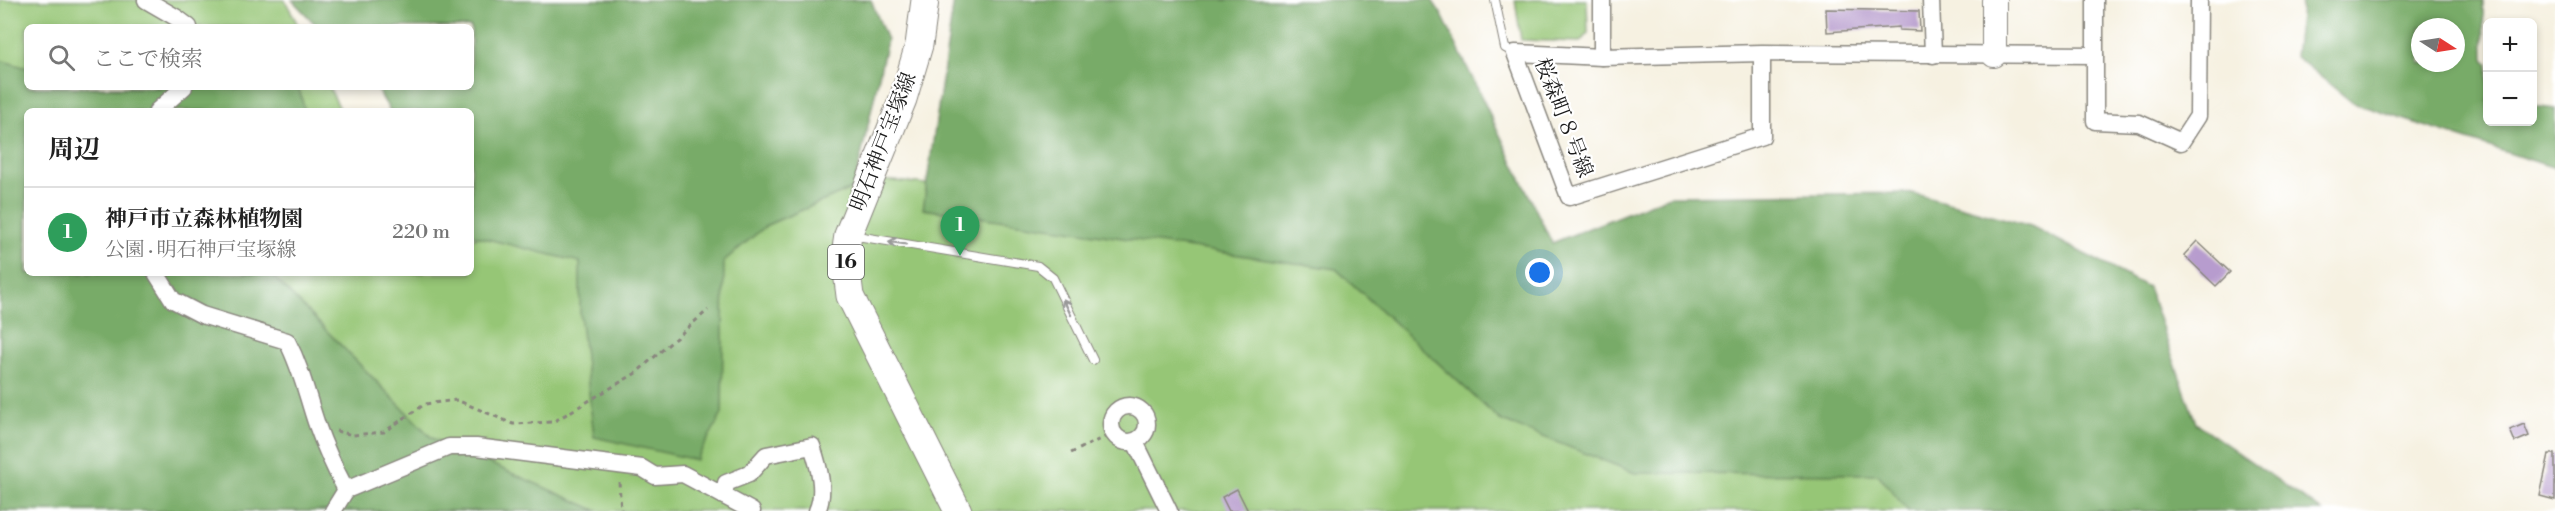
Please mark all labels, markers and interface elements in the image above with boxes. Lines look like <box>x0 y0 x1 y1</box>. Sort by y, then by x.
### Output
north arrow <box>2411 18 2465 72</box>
map controls <box>2483 18 2537 126</box>
button: + <box>2483 18 2537 72</box>
search box <box>24 24 474 90</box>
icon: search <box>45 41 78 74</box>
text: ここで検索 <box>93 46 203 73</box>
street label: 桜森町８号線 <box>1528 55 1598 181</box>
street label: 明石神戸宝塚線 <box>846 69 922 215</box>
button: − <box>2483 72 2537 126</box>
text: 周辺 <box>48 134 100 166</box>
text: 神戸市立森林植物園 <box>105 206 303 233</box>
pin: 1 <box>940 206 980 256</box>
text: 1 <box>63 220 72 245</box>
text: 220 m <box>392 220 450 245</box>
one-way arrow <box>887 237 907 248</box>
text: 公園 · 明石神戸宝塚線 <box>105 238 297 263</box>
road number: 16 <box>828 245 864 279</box>
your location <box>1525 258 1554 287</box>
one-way arrow <box>1061 299 1073 317</box>

